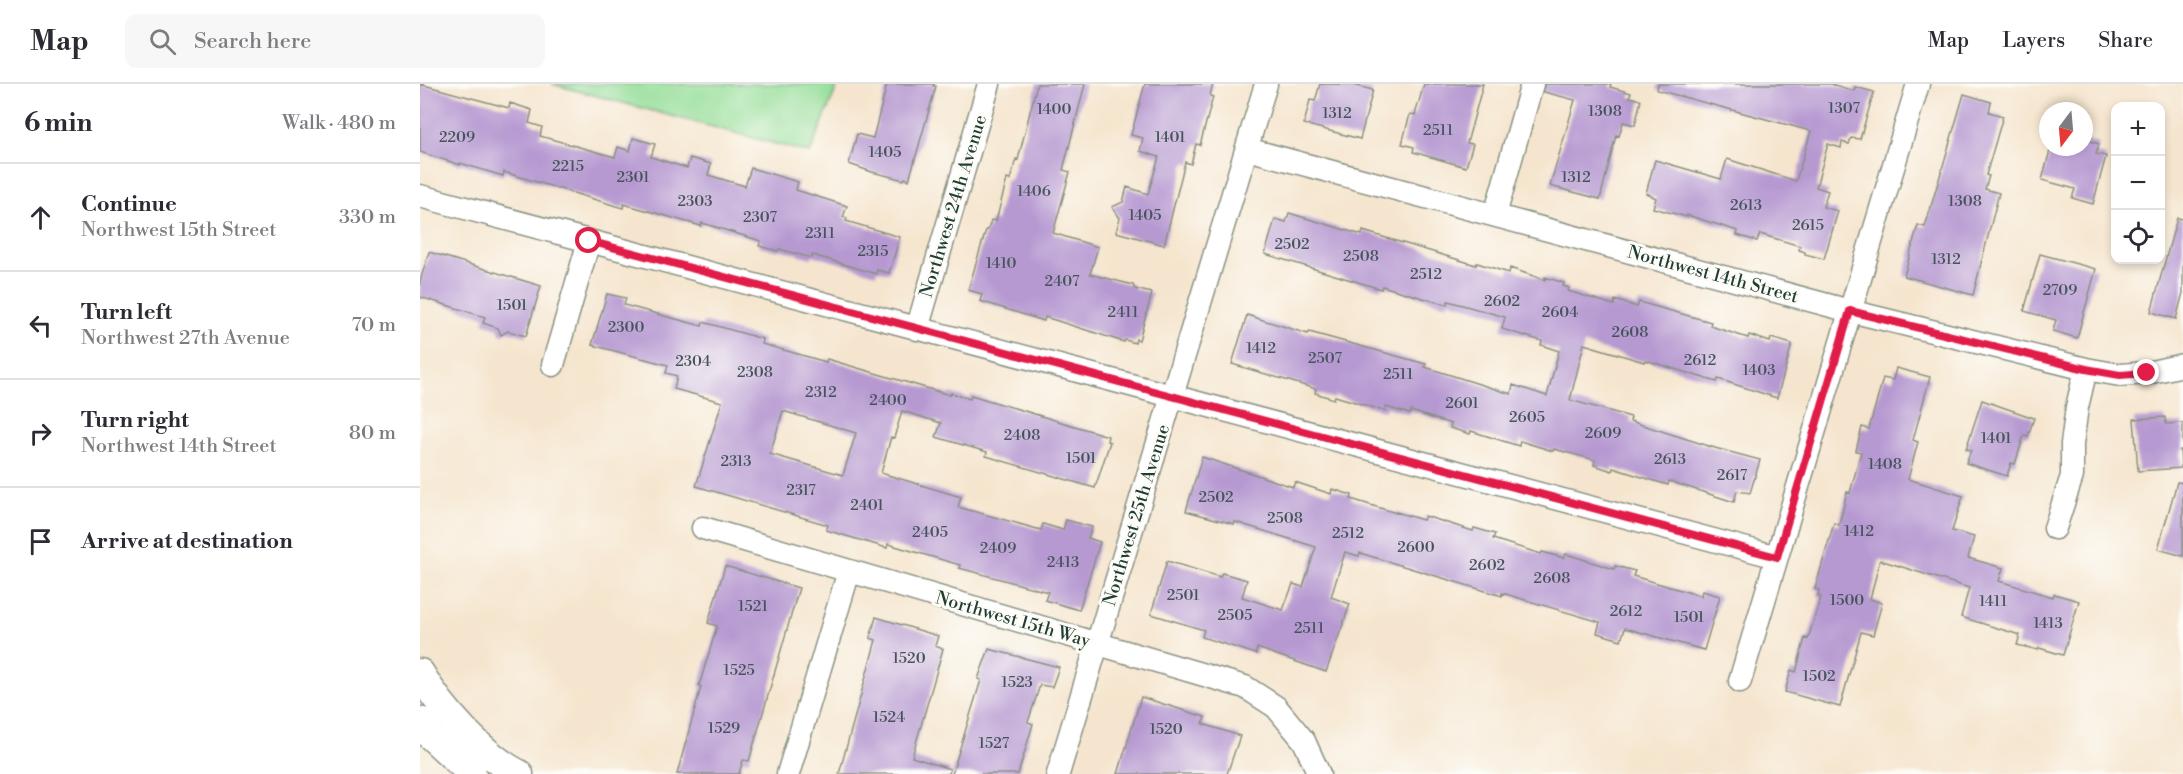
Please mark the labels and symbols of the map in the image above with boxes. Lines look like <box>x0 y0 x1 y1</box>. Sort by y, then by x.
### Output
house number: 1307 <box>1828 99 1860 118</box>
house number: 1400 <box>1037 100 1071 119</box>
house number: 1308 <box>1588 102 1622 121</box>
north arrow <box>2039 102 2093 156</box>
house number: 1312 <box>1322 104 1352 123</box>
street label: Northwest 24th Avenue <box>915 112 992 300</box>
house number: 2511 <box>1423 121 1454 140</box>
house number: 2209 <box>439 128 475 147</box>
house number: 1401 <box>1155 128 1186 147</box>
house number: 1405 <box>868 143 902 162</box>
house number: 2215 <box>552 157 584 176</box>
house number: 2301 <box>617 168 650 187</box>
house number: 1312 <box>1561 168 1591 187</box>
house number: 1406 <box>1017 182 1051 201</box>
house number: 2303 <box>677 192 713 211</box>
house number: 1308 <box>1948 192 1982 211</box>
house number: 2613 <box>1730 196 1762 215</box>
house number: 1405 <box>1128 206 1162 225</box>
house number: 2307 <box>743 208 778 227</box>
house number: 2615 <box>1792 216 1824 235</box>
house number: 2311 <box>805 224 835 243</box>
route start <box>575 227 601 253</box>
house number: 2502 <box>1274 235 1310 254</box>
street label: Northwest 14th Street <box>1625 241 1801 309</box>
house number: 2315 <box>857 242 889 261</box>
house number: 2508 <box>1343 247 1379 266</box>
house number: 1312 <box>1931 250 1961 269</box>
house number: 1410 <box>986 254 1016 273</box>
house number: 2512 <box>1410 265 1442 284</box>
house number: 2407 <box>1045 272 1080 291</box>
house number: 2709 <box>2043 281 2077 300</box>
house number: 2602 <box>1484 292 1520 311</box>
house number: 1501 <box>497 296 528 315</box>
house number: 2411 <box>1107 303 1139 322</box>
house number: 2604 <box>1542 303 1578 322</box>
house number: 2300 <box>608 318 644 337</box>
house number: 2608 <box>1612 323 1648 342</box>
house number: 1412 <box>1246 339 1276 358</box>
house number: 2507 <box>1308 349 1343 368</box>
house number: 2612 <box>1684 351 1716 370</box>
house number: 2304 <box>675 352 711 371</box>
route end <box>2133 359 2159 385</box>
house number: 1403 <box>1742 361 1776 380</box>
house number: 2308 <box>737 363 773 382</box>
house number: 2511 <box>1383 365 1414 384</box>
house number: 2312 <box>805 383 837 402</box>
house number: 2400 <box>869 391 907 410</box>
house number: 2601 <box>1445 394 1479 413</box>
house number: 2605 <box>1509 408 1545 427</box>
street label: Northwest 25th Avenue <box>1098 421 1175 609</box>
house number: 2609 <box>1585 424 1621 443</box>
house number: 2408 <box>1004 426 1040 445</box>
house number: 1401 <box>1981 429 2012 448</box>
house number: 1501 <box>1066 449 1097 468</box>
house number: 2613 <box>1654 450 1686 469</box>
house number: 2313 <box>720 452 752 471</box>
house number: 1408 <box>1868 455 1902 474</box>
house number: 2617 <box>1717 466 1748 485</box>
house number: 2317 <box>786 481 816 500</box>
house number: 2502 <box>1198 488 1234 507</box>
house number: 2401 <box>850 496 884 515</box>
house number: 2508 <box>1267 509 1303 528</box>
house number: 1412 <box>1844 522 1874 541</box>
house number: 2405 <box>912 523 948 542</box>
house number: 2512 <box>1332 524 1364 543</box>
house number: 2600 <box>1397 538 1435 557</box>
house number: 2409 <box>980 539 1016 558</box>
house number: 2413 <box>1047 553 1079 572</box>
house number: 2602 <box>1469 556 1505 575</box>
house number: 2608 <box>1534 569 1570 588</box>
street label: Northwest 15th Way <box>933 586 1093 653</box>
house number: 2501 <box>1167 586 1200 605</box>
house number: 1500 <box>1830 591 1864 610</box>
house number: 1411 <box>1979 592 2008 611</box>
house number: 1521 <box>738 597 768 616</box>
house number: 2612 <box>1610 602 1642 621</box>
house number: 2505 <box>1217 606 1253 625</box>
house number: 1501 <box>1674 608 1705 627</box>
house number: 1413 <box>2033 614 2063 633</box>
house number: 2511 <box>1294 619 1325 638</box>
house number: 1520 <box>892 649 926 668</box>
house number: 1525 <box>723 661 755 680</box>
house number: 1502 <box>1803 667 1836 686</box>
house number: 1523 <box>1001 673 1033 692</box>
house number: 1524 <box>873 708 905 727</box>
house number: 1529 <box>708 719 740 738</box>
house number: 1520 <box>1149 720 1183 739</box>
house number: 1527 <box>979 734 1010 753</box>

